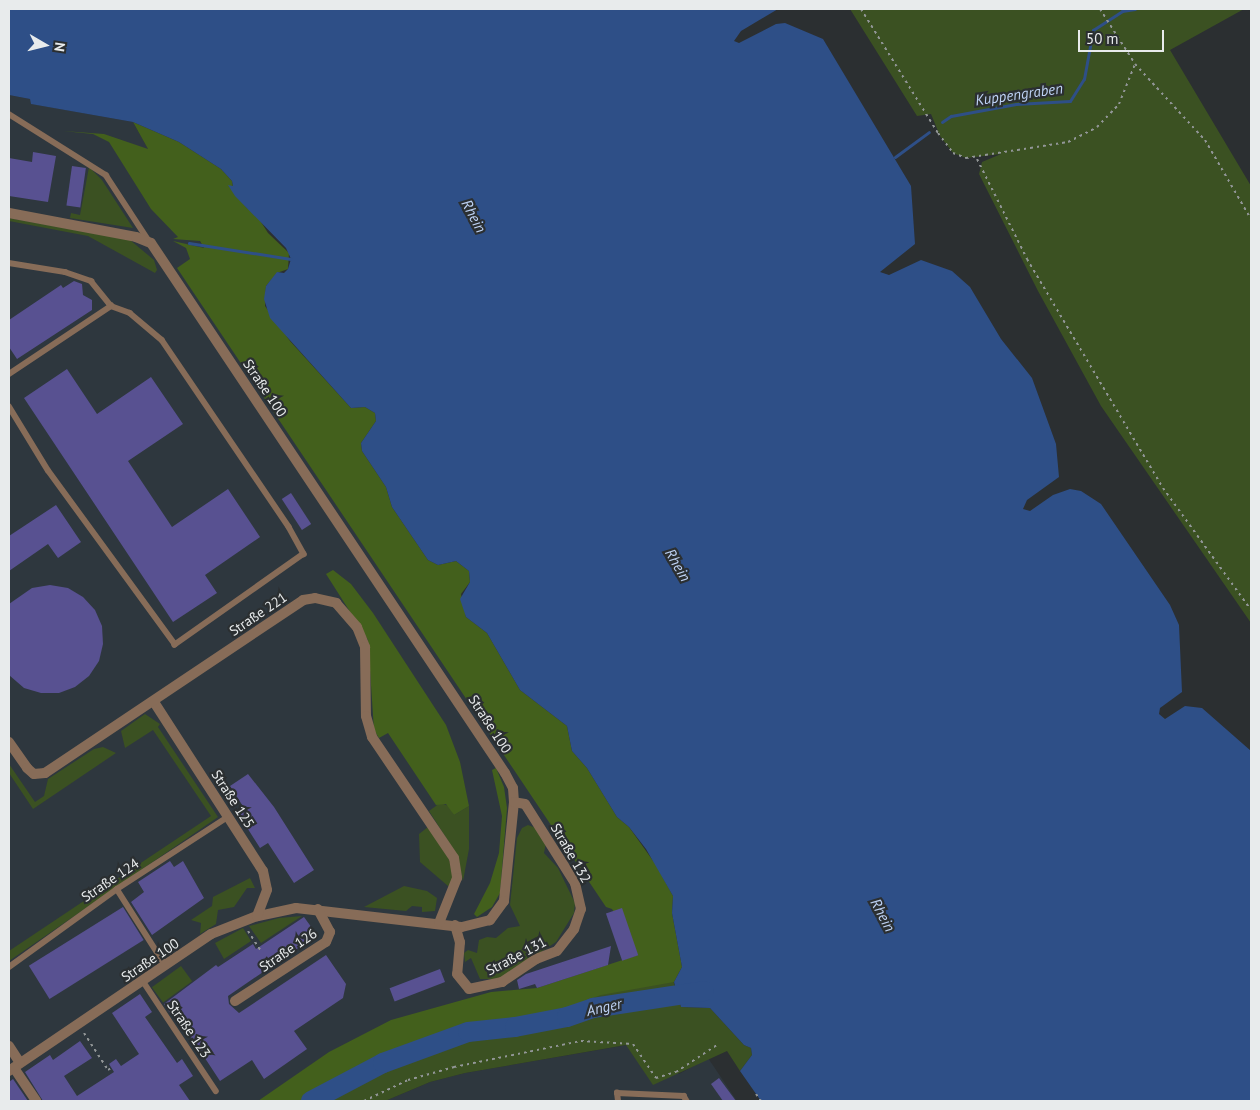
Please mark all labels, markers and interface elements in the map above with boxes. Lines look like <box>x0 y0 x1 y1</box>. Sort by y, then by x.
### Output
north arrow <box>20 20 70 70</box>
scale bar <box>1080 20 1166 52</box>
text: 50 m <box>1086 29 1119 48</box>
text: N <box>50 41 69 53</box>
water label: Kuppengraben <box>974 79 1064 109</box>
water label: Rhein <box>458 196 490 236</box>
street label: Straße 100 <box>240 356 290 420</box>
water label: Rhein <box>661 545 695 585</box>
street label: Straße 221 <box>226 589 290 639</box>
street label: Straße 100 <box>465 692 515 756</box>
street label: Straße 125 <box>208 767 258 831</box>
street label: Straße 132 <box>547 820 595 886</box>
street label: Straße 124 <box>78 855 142 905</box>
water label: Rhein <box>867 895 899 935</box>
street label: Straße 126 <box>256 925 320 975</box>
street label: Straße 131 <box>483 933 549 979</box>
street label: Straße 100 <box>118 935 182 985</box>
water label: Anger <box>585 994 623 1020</box>
street label: Straße 123 <box>164 997 214 1061</box>

